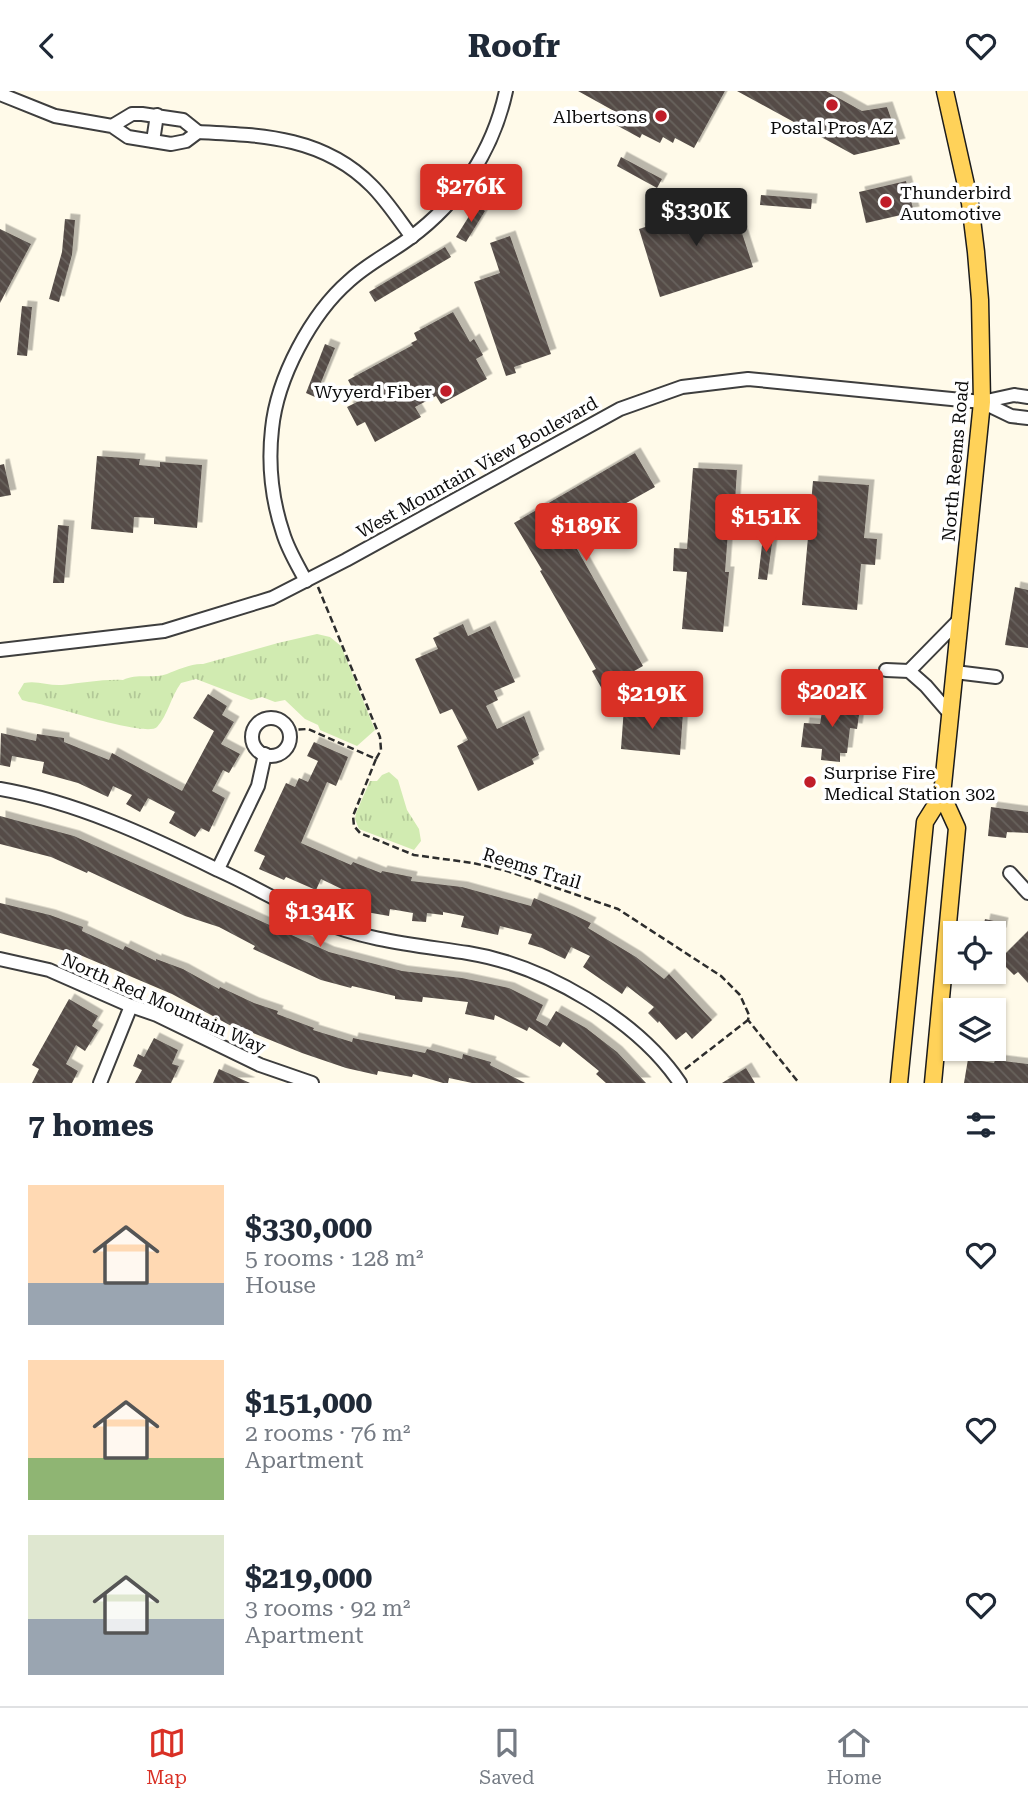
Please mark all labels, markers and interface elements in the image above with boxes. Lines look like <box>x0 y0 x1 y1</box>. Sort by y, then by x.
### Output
icon: back <box>28 27 66 65</box>
text: Roofr <box>468 27 560 65</box>
icon: heart <box>962 27 1000 65</box>
marker: Postal Pros AZ <box>824 97 840 113</box>
place label: Albertsons <box>553 106 647 127</box>
marker: Albertsons <box>653 108 669 124</box>
place label: Postal Pros AZ <box>770 117 894 138</box>
pin: $276K <box>422 165 520 224</box>
text: $276K <box>436 173 506 200</box>
place label: Thunderbird Automotive <box>900 182 1012 224</box>
pin: $330K <box>647 188 745 248</box>
marker: Thunderbird Automotive <box>878 194 894 210</box>
text: $330K <box>661 197 731 224</box>
street label: North Reems Road <box>937 379 973 542</box>
place label: Wyyerd Fiber <box>314 381 432 402</box>
marker: Wyyerd Fiber <box>438 383 454 399</box>
street label: West Mountain View Boulevard <box>353 392 601 542</box>
pin: $151K <box>717 495 815 554</box>
pin: $189K <box>537 503 635 563</box>
text: $151K <box>731 503 801 530</box>
text: $189K <box>551 512 621 539</box>
pin: $202K <box>783 669 881 729</box>
pin: $219K <box>603 671 701 731</box>
text: $202K <box>797 678 867 705</box>
text: $219K <box>617 680 687 707</box>
place label: Surprise Fire Medical Station 302 <box>824 762 995 804</box>
marker: Surprise Fire Medical Station 302 <box>802 774 818 790</box>
street label: Reems Trail <box>480 843 584 893</box>
pin: $134K <box>271 889 369 949</box>
text: $134K <box>285 898 355 925</box>
map controls <box>943 921 1006 1061</box>
button: locate <box>943 921 1006 984</box>
street label: North Red Mountain Way <box>59 949 269 1058</box>
button: layers <box>943 998 1006 1061</box>
icon: filters <box>962 1106 1000 1144</box>
text: 7 homes <box>28 1108 154 1143</box>
text: $330,000 <box>245 1210 372 1245</box>
icon: home <box>84 1213 168 1297</box>
icon: heart <box>962 1236 1000 1274</box>
text: 5 rooms · 128 m² <box>245 1245 423 1272</box>
text: House <box>245 1272 316 1299</box>
text: $151,000 <box>245 1385 372 1420</box>
icon: home <box>84 1388 168 1472</box>
icon: heart <box>962 1411 1000 1449</box>
text: 2 rooms · 76 m² <box>245 1420 411 1447</box>
text: Apartment <box>245 1447 364 1474</box>
text: $219,000 <box>245 1560 372 1595</box>
icon: home <box>84 1563 168 1647</box>
icon: heart <box>962 1586 1000 1624</box>
text: 3 rooms · 92 m² <box>245 1595 411 1622</box>
text: Apartment <box>245 1622 364 1649</box>
tab: Map <box>146 1724 187 1789</box>
tab: Saved <box>479 1724 534 1789</box>
tab: Home <box>827 1724 882 1789</box>

